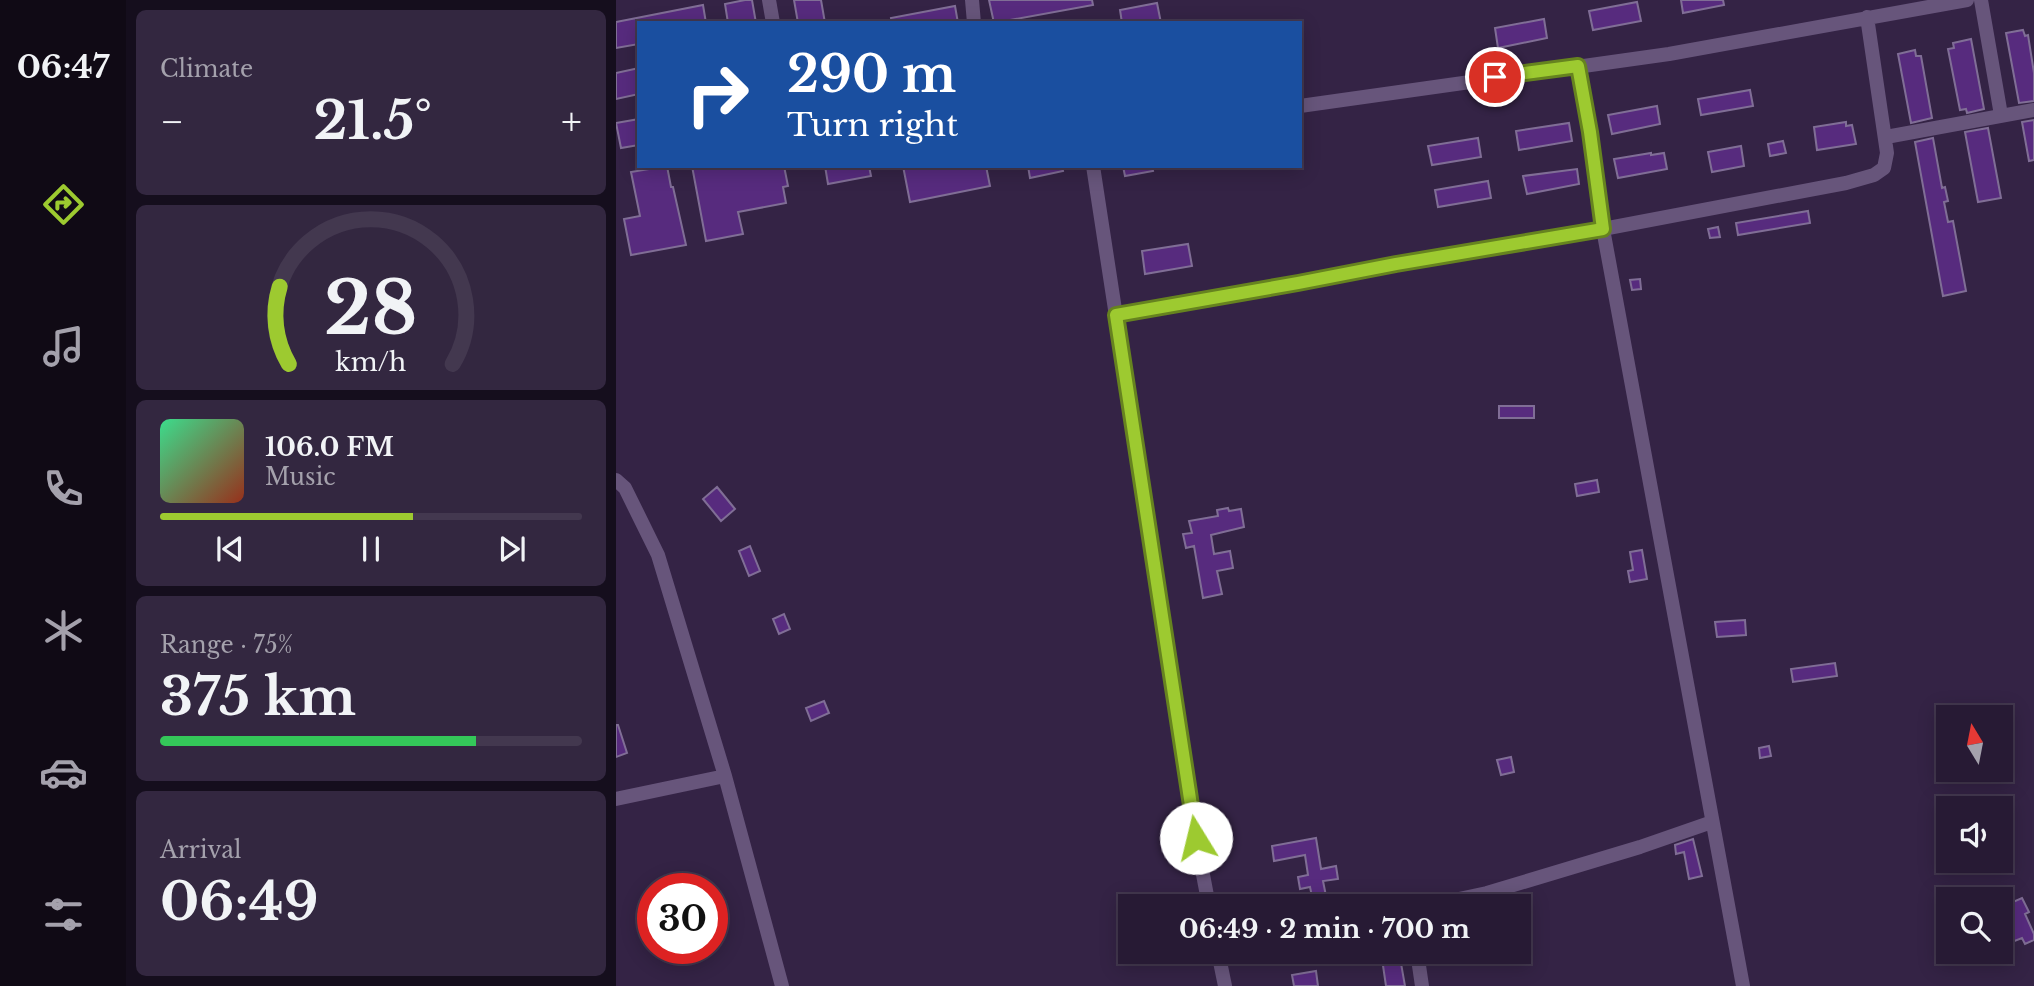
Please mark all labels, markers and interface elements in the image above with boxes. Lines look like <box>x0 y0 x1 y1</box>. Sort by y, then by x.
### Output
text: 290 m <box>787 44 956 105</box>
text: 06:47 <box>17 47 109 87</box>
pin <box>1465 47 1525 107</box>
icon: right <box>672 49 763 140</box>
text: Climate <box>160 55 253 83</box>
icon: arrive <box>1476 58 1514 96</box>
text: 21.5° <box>313 89 432 153</box>
text: − <box>160 98 184 145</box>
text: + <box>561 98 582 145</box>
text: Turn right <box>787 105 958 145</box>
icon: directions <box>39 180 88 229</box>
text: 28 <box>324 263 418 354</box>
icon: music <box>39 322 88 371</box>
text: km/h <box>336 347 406 378</box>
text: 106.0 FM <box>265 431 394 463</box>
text: Music <box>265 463 336 491</box>
icon: phone <box>39 464 88 513</box>
icon: previous <box>211 530 249 568</box>
icon: pause <box>352 530 390 568</box>
icon: next <box>493 530 531 568</box>
icon: climate <box>39 606 88 655</box>
text: Range · 75% <box>160 631 293 659</box>
text: 375 km <box>160 665 356 729</box>
north arrow <box>1936 705 2012 782</box>
map controls <box>1936 705 2013 964</box>
icon: car <box>39 748 88 797</box>
button: sound <box>1936 796 2013 873</box>
position arrow <box>1159 801 1233 875</box>
text: Arrival <box>160 836 241 864</box>
text: 06:49 <box>160 870 319 934</box>
speed limit sign: 30 <box>637 873 728 964</box>
button: search <box>1936 887 2013 964</box>
icon: filters <box>39 890 88 939</box>
text: 06:49 · 2 min · 700 m <box>1179 913 1470 945</box>

